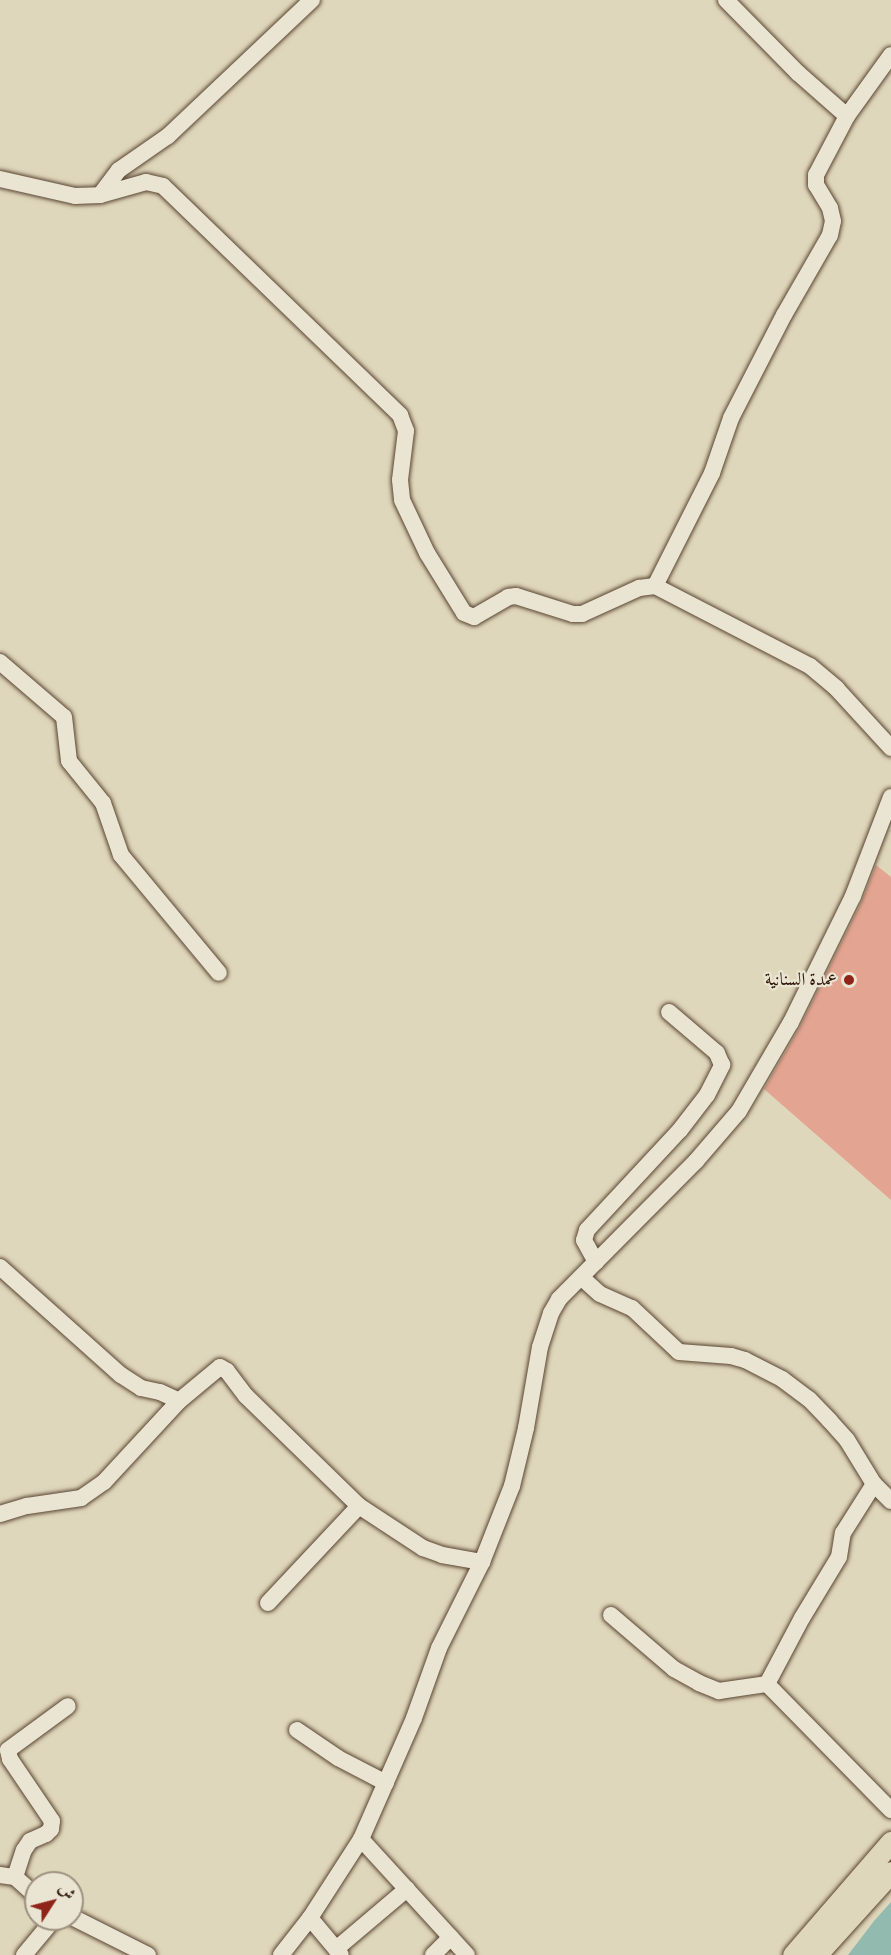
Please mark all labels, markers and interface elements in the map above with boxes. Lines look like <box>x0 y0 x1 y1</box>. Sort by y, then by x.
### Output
place label: عمدة السنانية <box>765 969 837 991</box>
marker: عمدة السنانية <box>842 973 856 987</box>
north arrow <box>24 1871 84 1931</box>
text: ش <box>55 1879 80 1903</box>

